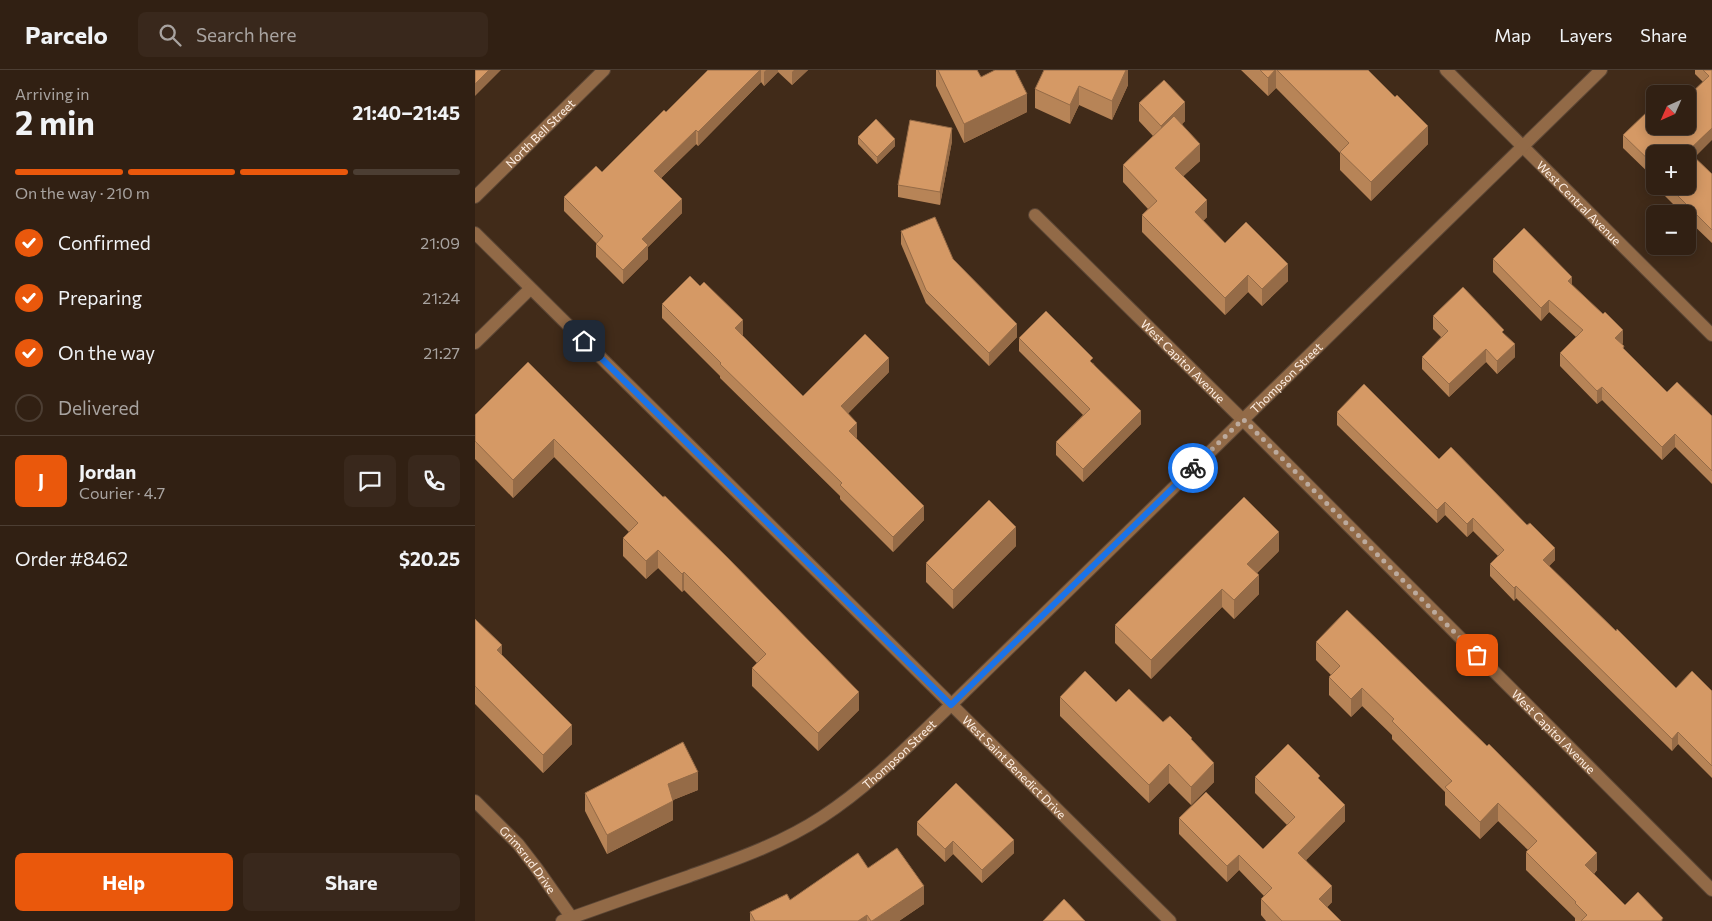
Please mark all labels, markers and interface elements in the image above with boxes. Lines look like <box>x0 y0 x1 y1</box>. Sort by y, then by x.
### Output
search box <box>138 12 488 57</box>
text: Parcelo <box>25 20 108 49</box>
icon: search <box>156 21 184 49</box>
text: Search here <box>196 23 296 46</box>
text: Map <box>1494 24 1531 46</box>
text: Layers <box>1559 24 1612 46</box>
text: Share <box>1640 24 1687 46</box>
text: Arriving in <box>15 84 89 103</box>
north arrow <box>1646 85 1696 135</box>
map controls <box>1646 85 1696 255</box>
street label: North Bell Street <box>502 96 577 170</box>
text: 21:40–21:45 <box>352 101 460 124</box>
text: 2 min <box>15 102 95 142</box>
button: + <box>1646 145 1696 195</box>
street label: West Central Avenue <box>1534 158 1624 248</box>
text: On the way · 210 m <box>15 183 150 202</box>
button: − <box>1646 205 1696 255</box>
icon: check <box>15 229 43 257</box>
text: Confirmed <box>58 231 151 254</box>
text: 21:09 <box>420 233 460 252</box>
icon: check <box>15 284 43 312</box>
text: Preparing <box>58 286 142 309</box>
text: 21:24 <box>422 288 460 307</box>
street label: West Capitol Avenue <box>1138 316 1228 406</box>
pin <box>563 320 605 362</box>
icon: home <box>570 327 598 355</box>
icon: check <box>15 339 43 367</box>
street label: Thompson Street <box>1247 339 1325 416</box>
text: On the way <box>58 341 155 364</box>
text: 21:27 <box>423 343 460 362</box>
text: Delivered <box>58 396 139 419</box>
courier <box>1168 443 1218 493</box>
icon: bike <box>1179 454 1207 482</box>
button: chat <box>344 455 396 507</box>
button: phone <box>408 455 460 507</box>
text: Jordan <box>79 460 136 483</box>
text: J <box>38 469 44 492</box>
text: Courier · 4.7 <box>79 483 165 502</box>
text: Order #8462 <box>15 547 128 570</box>
text: $20.25 <box>399 547 460 570</box>
pin <box>1456 634 1498 676</box>
icon: bag <box>1463 641 1491 669</box>
street label: West Capitol Avenue <box>1509 687 1598 776</box>
street label: West Saint Benedict Drive <box>960 713 1069 821</box>
street label: Thompson Street <box>859 717 939 791</box>
street label: Grimsrud Drive <box>497 823 559 896</box>
button: Help <box>15 853 233 911</box>
button: Share <box>243 853 460 911</box>

